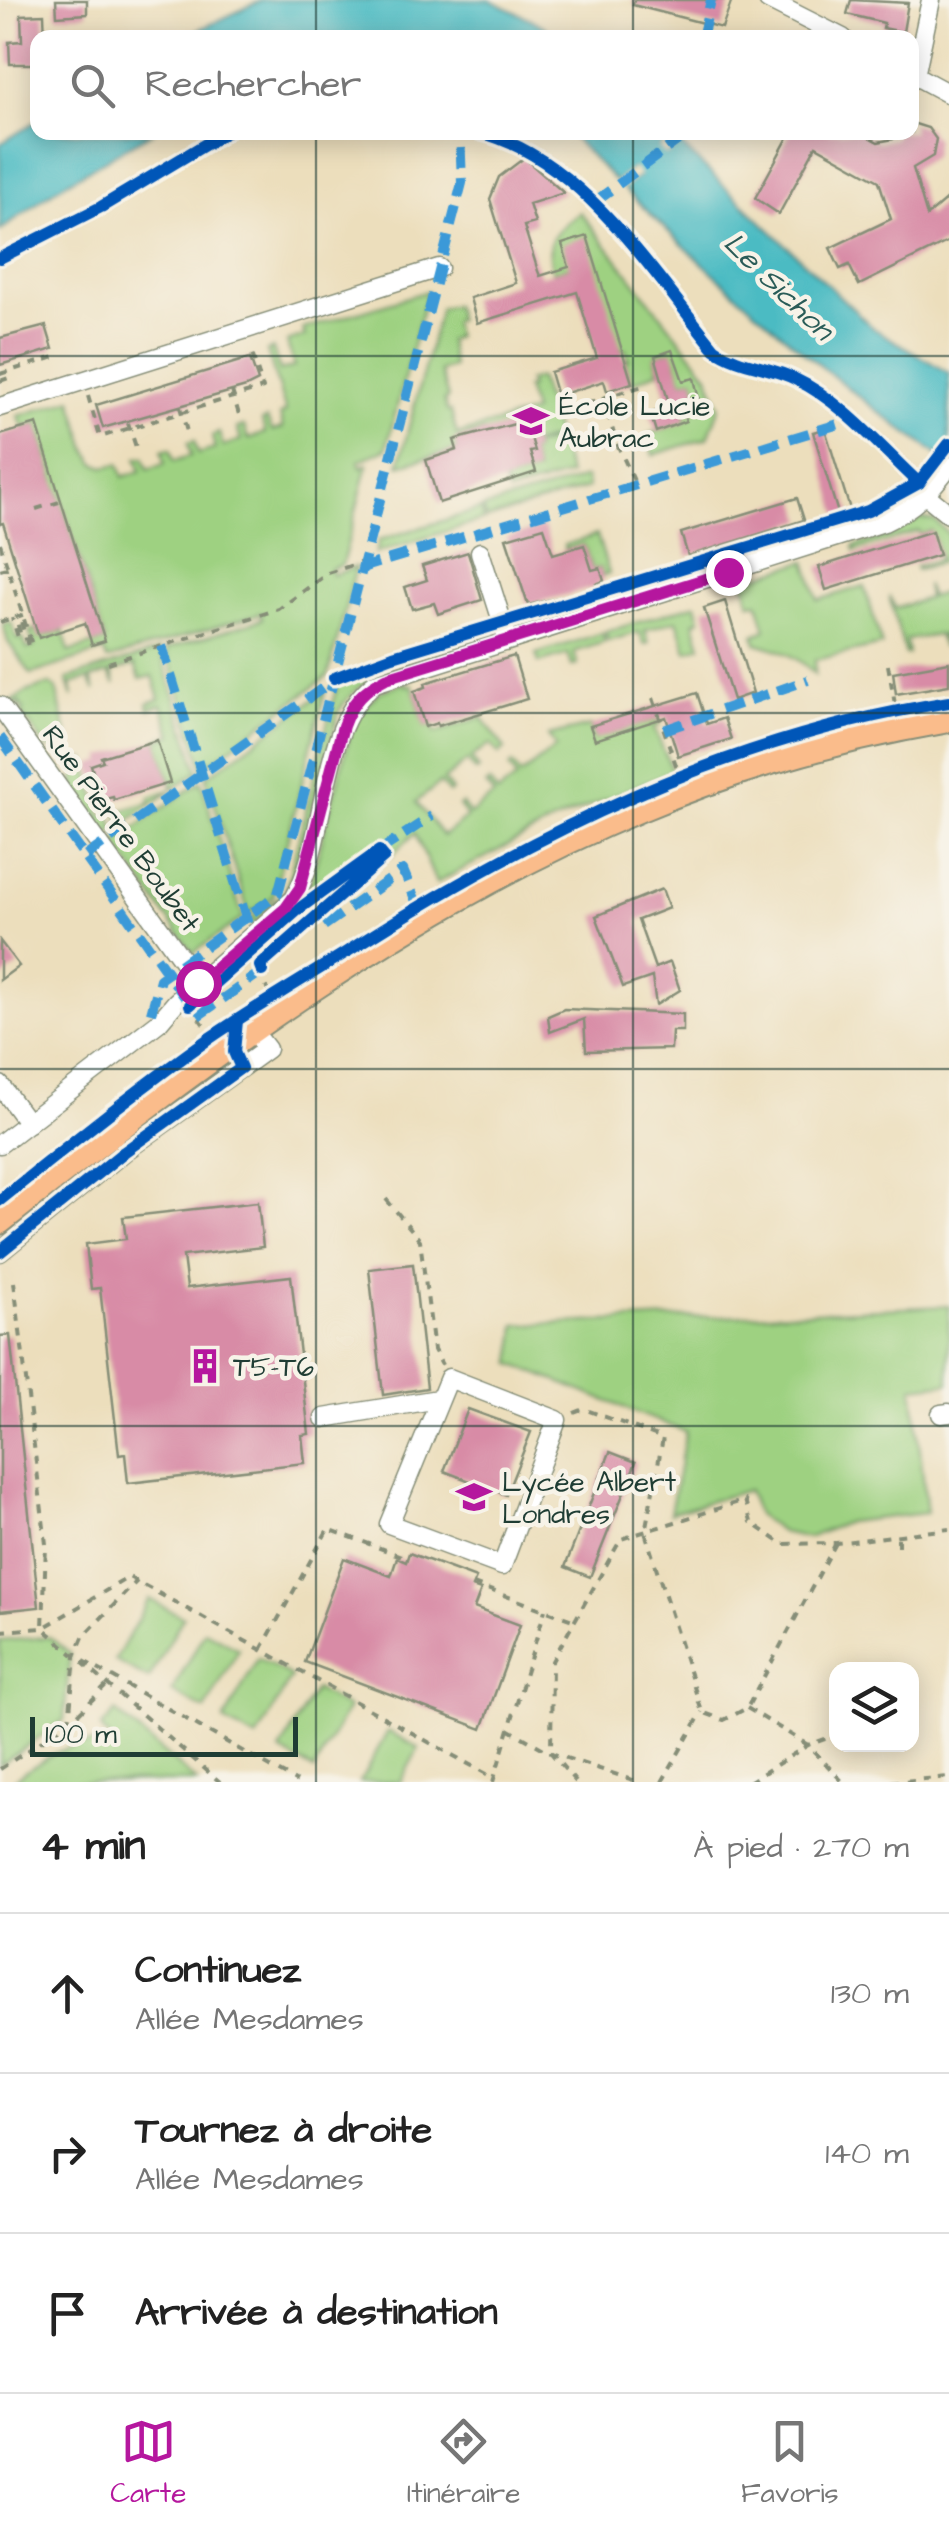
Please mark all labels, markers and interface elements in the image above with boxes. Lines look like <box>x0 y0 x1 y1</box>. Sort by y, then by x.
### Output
search box <box>30 30 919 140</box>
icon: search <box>65 58 120 113</box>
text: Rechercher <box>145 59 361 111</box>
water label: Le Sichon <box>714 223 845 352</box>
place label: École Lucie Aubrac <box>559 387 711 458</box>
school or university icon: École Lucie Aubrac <box>512 402 550 440</box>
route end <box>706 550 752 596</box>
street label: Rue Pierre Boubet <box>32 717 210 941</box>
route start <box>176 961 222 1007</box>
building icon: T5-T6 <box>186 1347 224 1385</box>
place label: T5-T6 <box>233 1348 314 1387</box>
place label: Lycée Albert Londres <box>502 1463 677 1534</box>
school or university icon: Lycée Albert Londres <box>455 1478 493 1516</box>
map controls <box>829 1662 919 1752</box>
button: layers <box>829 1662 919 1752</box>
scale bar <box>30 1712 298 1756</box>
text: 100 m <box>45 1715 117 1754</box>
text: 4 min <box>40 1818 145 1876</box>
text: À pied · 270 m <box>693 1825 909 1870</box>
text: Continuez <box>135 1945 301 1997</box>
icon: ahead <box>40 1966 95 2021</box>
text: 130 m <box>831 1971 909 2016</box>
text: Allée Mesdames <box>135 1997 364 2042</box>
text: Tournez à droite <box>135 2105 432 2157</box>
icon: right <box>40 2126 95 2181</box>
text: 140 m <box>825 2131 909 2176</box>
text: Allée Mesdames <box>135 2157 364 2202</box>
icon: arrive <box>40 2286 95 2341</box>
text: Arrivée à destination <box>135 2287 498 2339</box>
tab: Carte <box>110 2414 186 2513</box>
tab: Itinéraire <box>407 2414 520 2513</box>
tab: Favoris <box>741 2414 839 2513</box>

